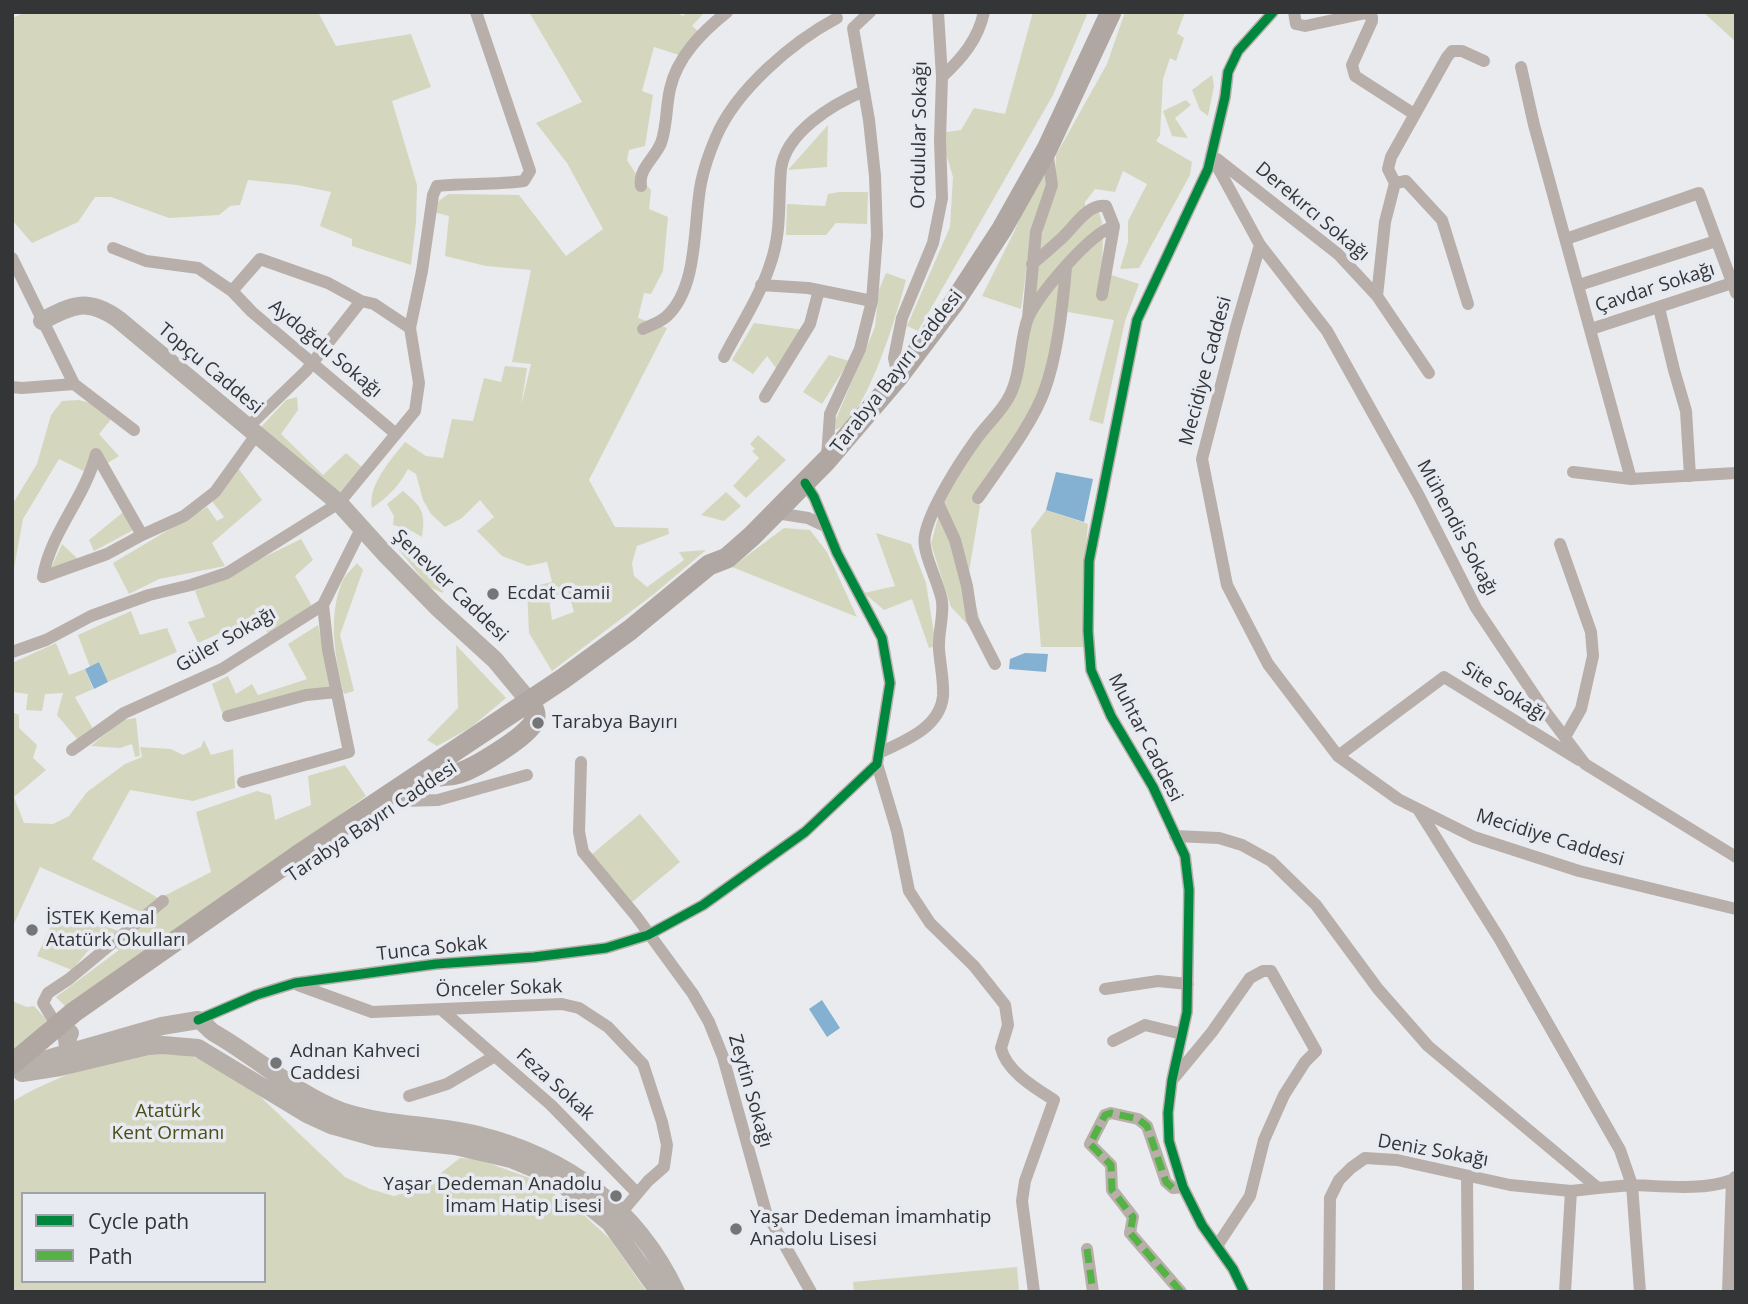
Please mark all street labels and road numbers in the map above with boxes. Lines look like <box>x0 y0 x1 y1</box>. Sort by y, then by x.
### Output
street label: Ordulular Sokağı <box>907 61 933 209</box>
street label: Derekırcı Sokağı <box>1250 158 1374 266</box>
street label: Çavdar Sokağı <box>1592 258 1718 318</box>
street label: Tarabya Bayırı Caddesi <box>826 286 968 458</box>
street label: Mecidiye Caddesi <box>1175 294 1237 448</box>
street label: Aydoğdu Sokağı <box>264 295 386 403</box>
street label: Topçu Caddesi <box>153 319 267 419</box>
street label: Mühendis Sokağı <box>1412 456 1502 600</box>
street label: Şenevler Caddesi <box>388 525 512 647</box>
street label: Güler Sokağı <box>172 602 280 678</box>
street label: Site Sokağı <box>1458 657 1550 727</box>
street label: Muhtar Caddesi <box>1103 670 1187 806</box>
street label: Tarabya Bayırı Caddesi <box>282 756 462 888</box>
street label: Mecidiye Caddesi <box>1473 805 1627 871</box>
street label: Tunca Sokak <box>376 932 488 966</box>
street label: Önceler Sokak <box>435 975 563 1003</box>
street label: Zeytin Sokağı <box>723 1032 777 1150</box>
street label: Feza Sokak <box>511 1044 599 1126</box>
street label: Deniz Sokağı <box>1376 1130 1490 1172</box>

